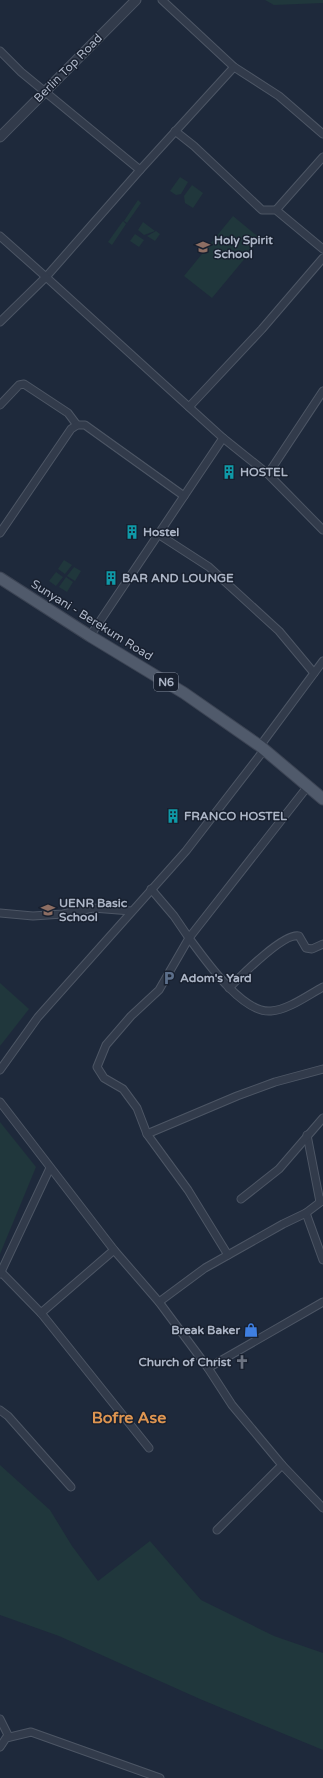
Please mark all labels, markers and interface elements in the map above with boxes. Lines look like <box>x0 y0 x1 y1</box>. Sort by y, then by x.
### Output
street label: Berlin Top Road <box>31 31 105 105</box>
place label: Holy Spirit School <box>214 233 273 261</box>
school or university icon: Holy Spirit School <box>195 239 211 255</box>
building icon: HOSTEL <box>221 464 237 480</box>
place label: HOSTEL <box>240 465 288 479</box>
building icon: Hostel <box>124 524 140 540</box>
place label: Hostel <box>143 525 179 539</box>
building icon: BAR AND LOUNGE <box>103 570 119 586</box>
place label: BAR AND LOUNGE <box>122 571 234 585</box>
street label: Sunyani - Berekum Road <box>29 577 155 663</box>
road number: N6 <box>154 673 178 691</box>
building icon: FRANCO HOSTEL <box>165 808 181 824</box>
place label: FRANCO HOSTEL <box>184 809 287 823</box>
place label: UENR Basic School <box>59 896 128 924</box>
school or university icon: UENR Basic School <box>40 902 56 918</box>
parking icon: Adom's Yard <box>161 970 177 986</box>
place label: Adom's Yard <box>180 971 252 985</box>
shop icon: Break Baker <box>243 1322 259 1338</box>
place label: Break Baker <box>171 1323 240 1337</box>
church icon: Church of Christ <box>234 1354 250 1370</box>
place label: Church of Christ <box>138 1355 231 1369</box>
district label: Bofre Ase <box>92 1408 166 1428</box>

